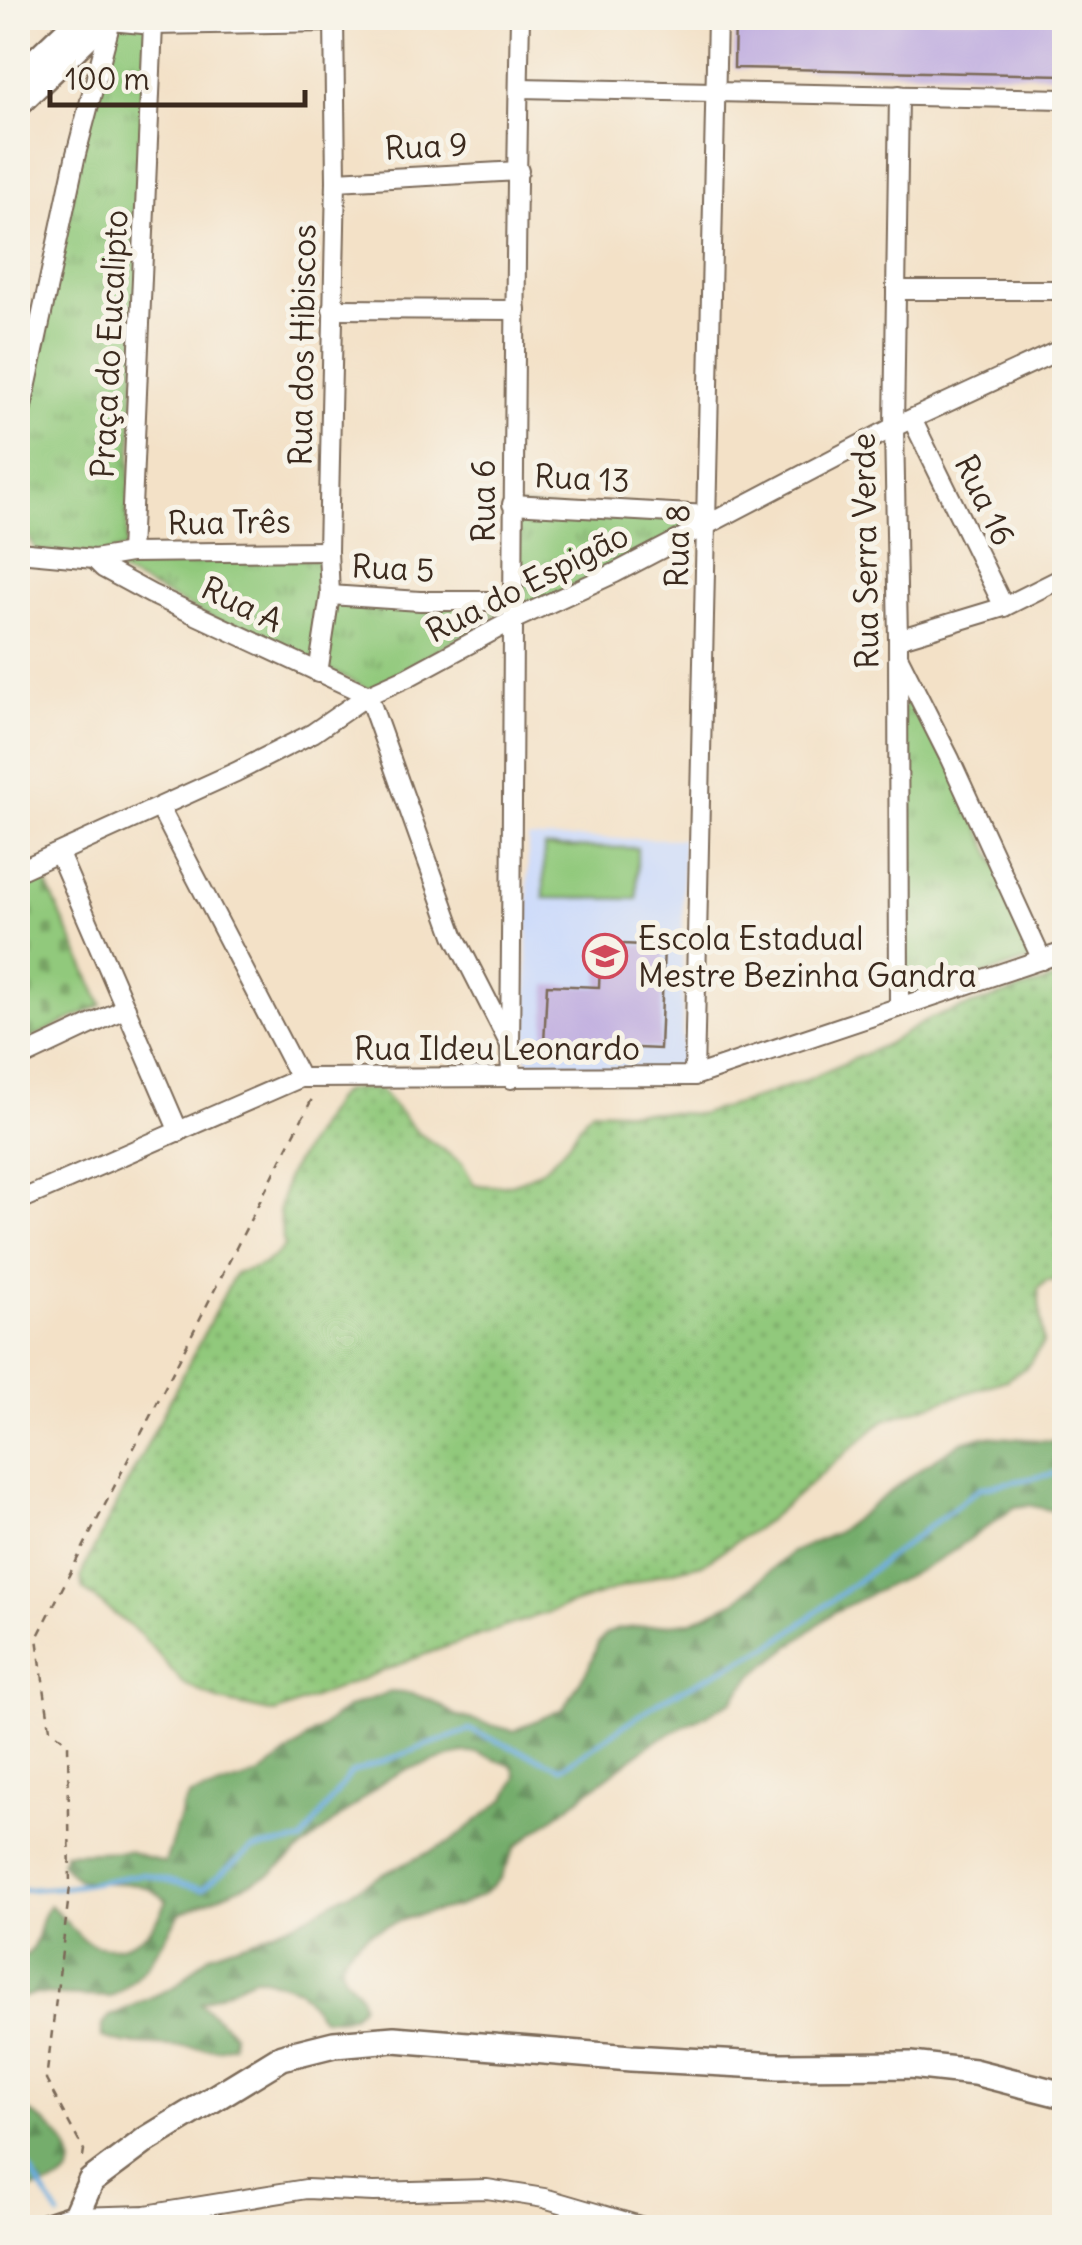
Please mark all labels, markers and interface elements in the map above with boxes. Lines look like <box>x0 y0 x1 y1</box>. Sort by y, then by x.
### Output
scale bar <box>50 45 305 107</box>
text: 100 m <box>65 60 150 98</box>
street label: Rua 9 <box>383 123 469 169</box>
street label: Praça do Eucalipto <box>81 209 137 479</box>
street label: Rua dos Hibiscos <box>279 224 325 466</box>
street label: Rua Serra Verde <box>842 433 888 669</box>
street label: Rua 16 <box>946 448 1024 552</box>
street label: Rua 13 <box>533 455 631 501</box>
street label: Rua 6 <box>463 459 504 543</box>
street label: Rua Três <box>167 500 291 544</box>
street label: Rua 8 <box>656 504 698 588</box>
street label: Rua do Espigão <box>419 514 635 652</box>
street label: Rua 5 <box>350 545 436 591</box>
street label: Rua A <box>195 567 289 641</box>
place label: Escola Estadual Mestre Bezinha Gandra <box>638 918 977 996</box>
school or university icon: Escola Estadual Mestre Bezinha Gandra <box>582 933 628 979</box>
street label: Rua Ildeu Leonardo <box>354 1028 640 1069</box>

